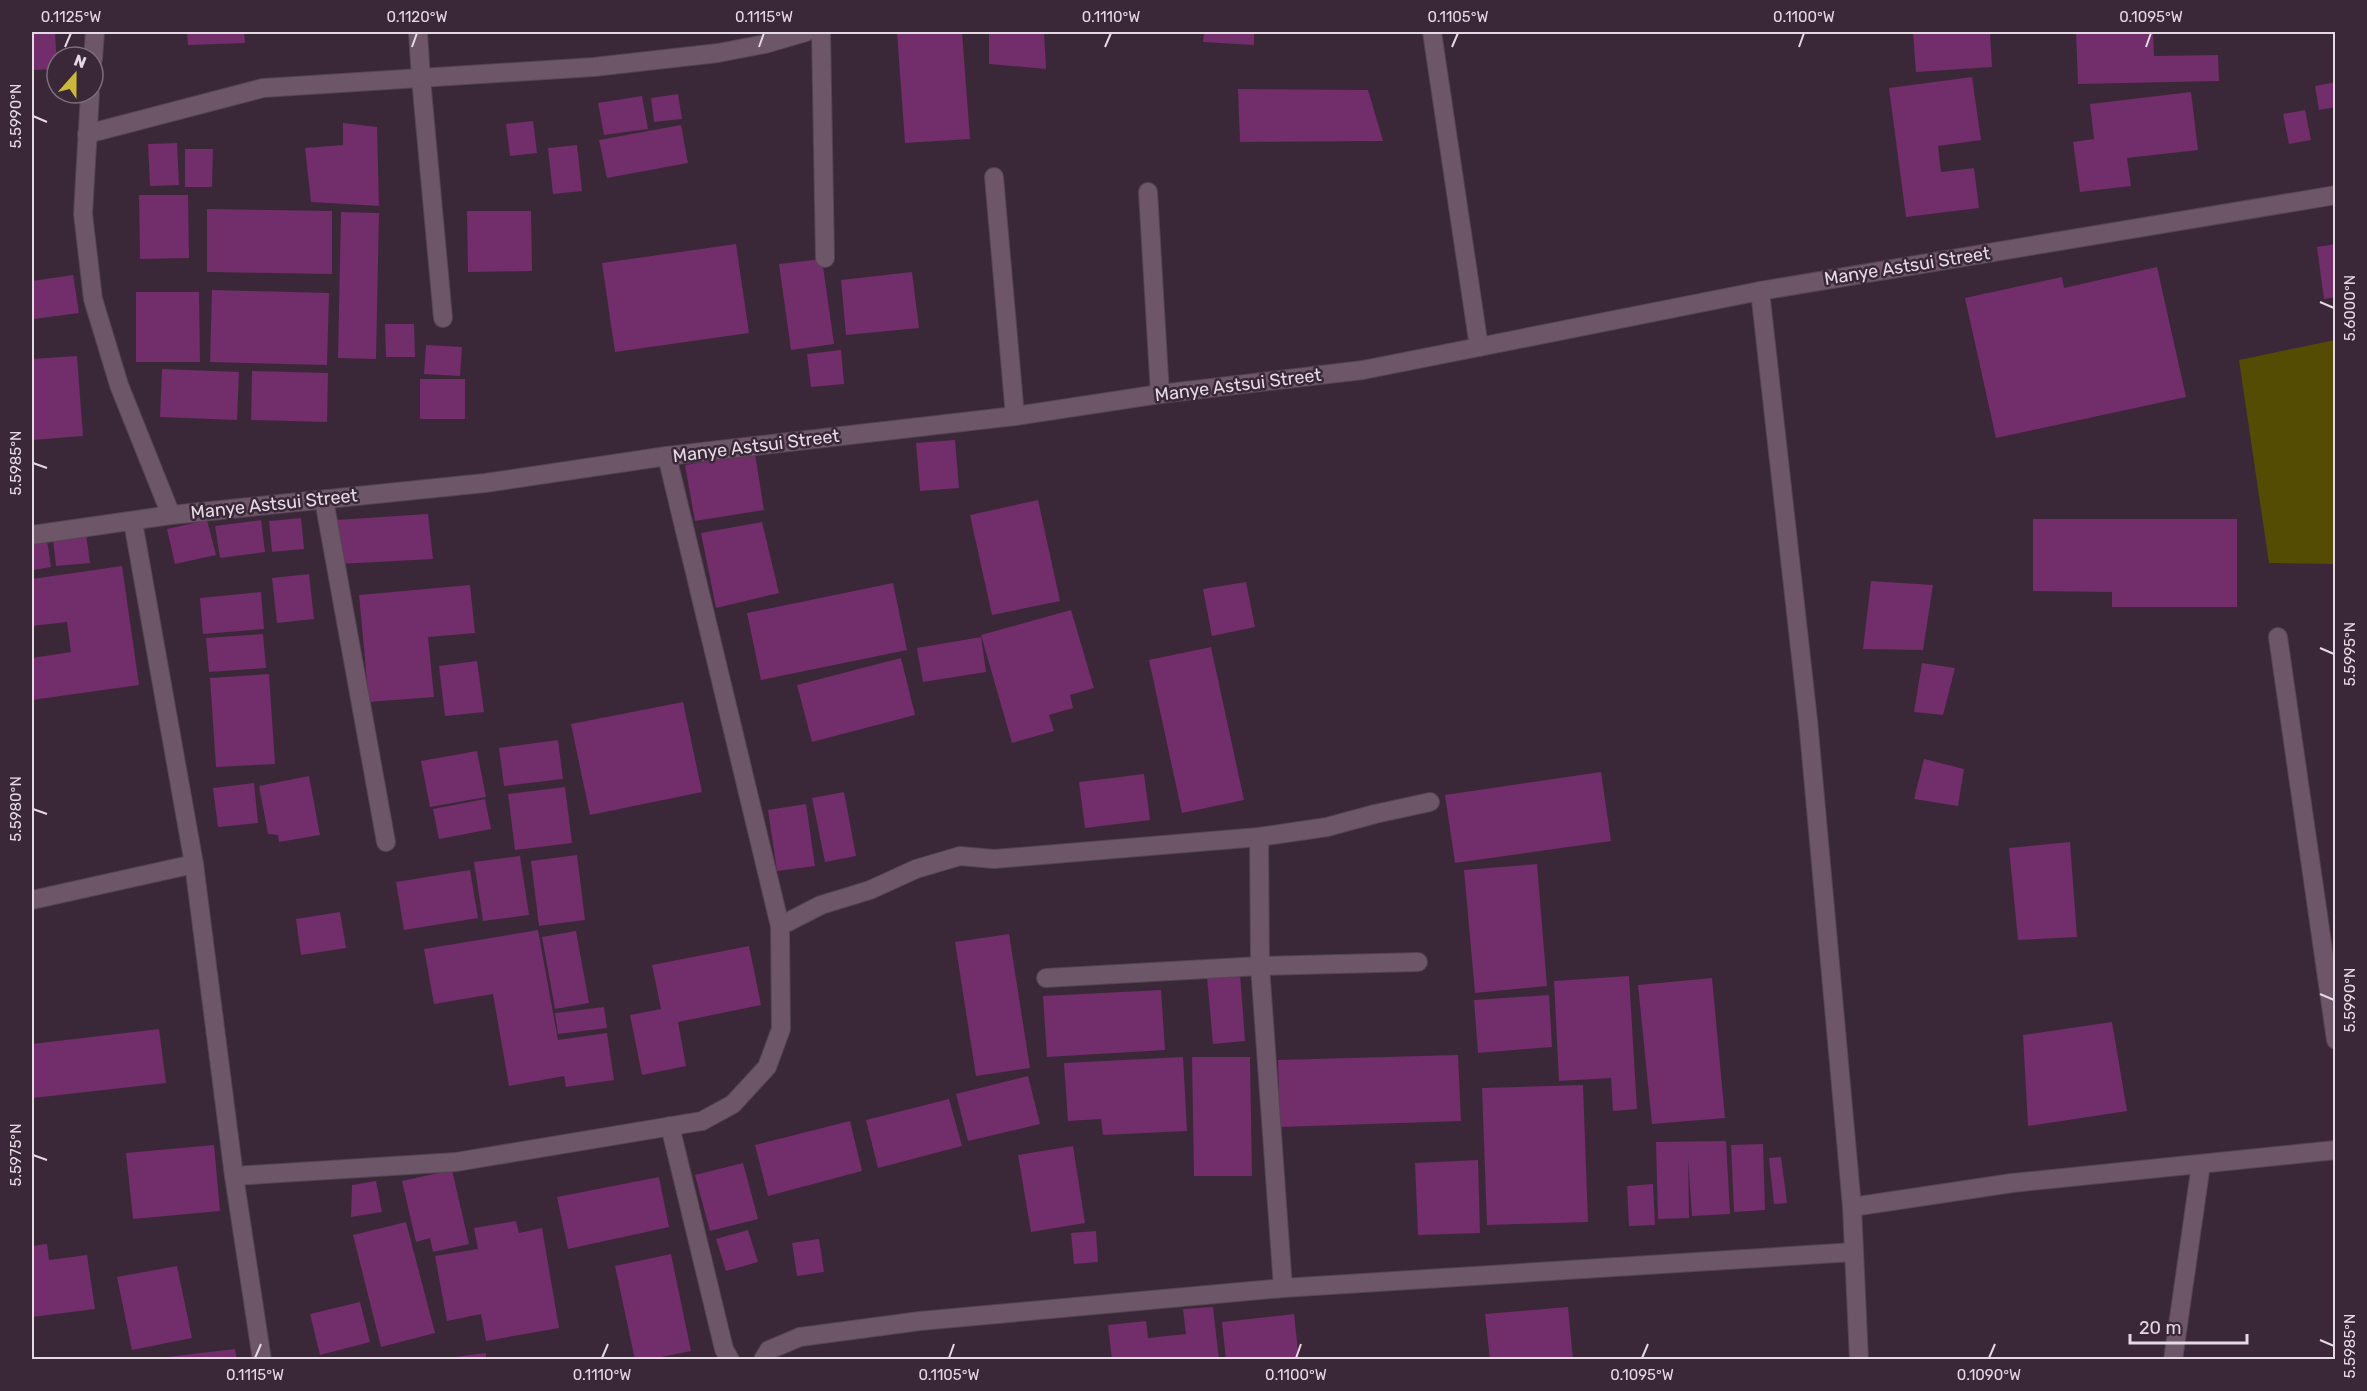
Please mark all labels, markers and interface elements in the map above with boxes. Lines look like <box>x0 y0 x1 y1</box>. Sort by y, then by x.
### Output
text: 0.1125°W <box>41 8 101 26</box>
text: 0.1120°W <box>386 8 448 26</box>
text: 0.1115°W <box>735 8 793 26</box>
text: 0.1110°W <box>1082 8 1140 26</box>
text: 0.1105°W <box>1427 8 1489 26</box>
text: 0.1100°W <box>1773 8 1835 26</box>
text: 0.1095°W <box>2119 8 2183 26</box>
north arrow <box>45 45 105 105</box>
text: N <box>71 51 89 72</box>
text: 5.5990°N <box>7 83 25 149</box>
street label: Manye Astsui Street <box>1823 242 1991 290</box>
text: 5.6000°N <box>2341 275 2359 341</box>
street label: Manye Astsui Street <box>1154 364 1322 406</box>
street label: Manye Astsui Street <box>672 425 840 467</box>
text: 5.5985°N <box>7 430 25 496</box>
street label: Manye Astsui Street <box>190 484 358 524</box>
text: 5.5995°N <box>2341 622 2359 686</box>
text: 5.5980°N <box>7 776 25 842</box>
text: 5.5990°N <box>2341 967 2359 1033</box>
text: 5.5975°N <box>7 1123 25 1187</box>
scale bar <box>2130 1307 2247 1345</box>
text: 5.5985°N <box>2341 1313 2359 1379</box>
text: 20 m <box>2139 1317 2181 1339</box>
text: 0.1115°W <box>226 1366 284 1384</box>
text: 0.1110°W <box>573 1366 631 1384</box>
text: 0.1105°W <box>918 1366 980 1384</box>
text: 0.1100°W <box>1265 1366 1327 1384</box>
text: 0.1095°W <box>1610 1366 1674 1384</box>
text: 0.1090°W <box>1957 1366 2021 1384</box>

